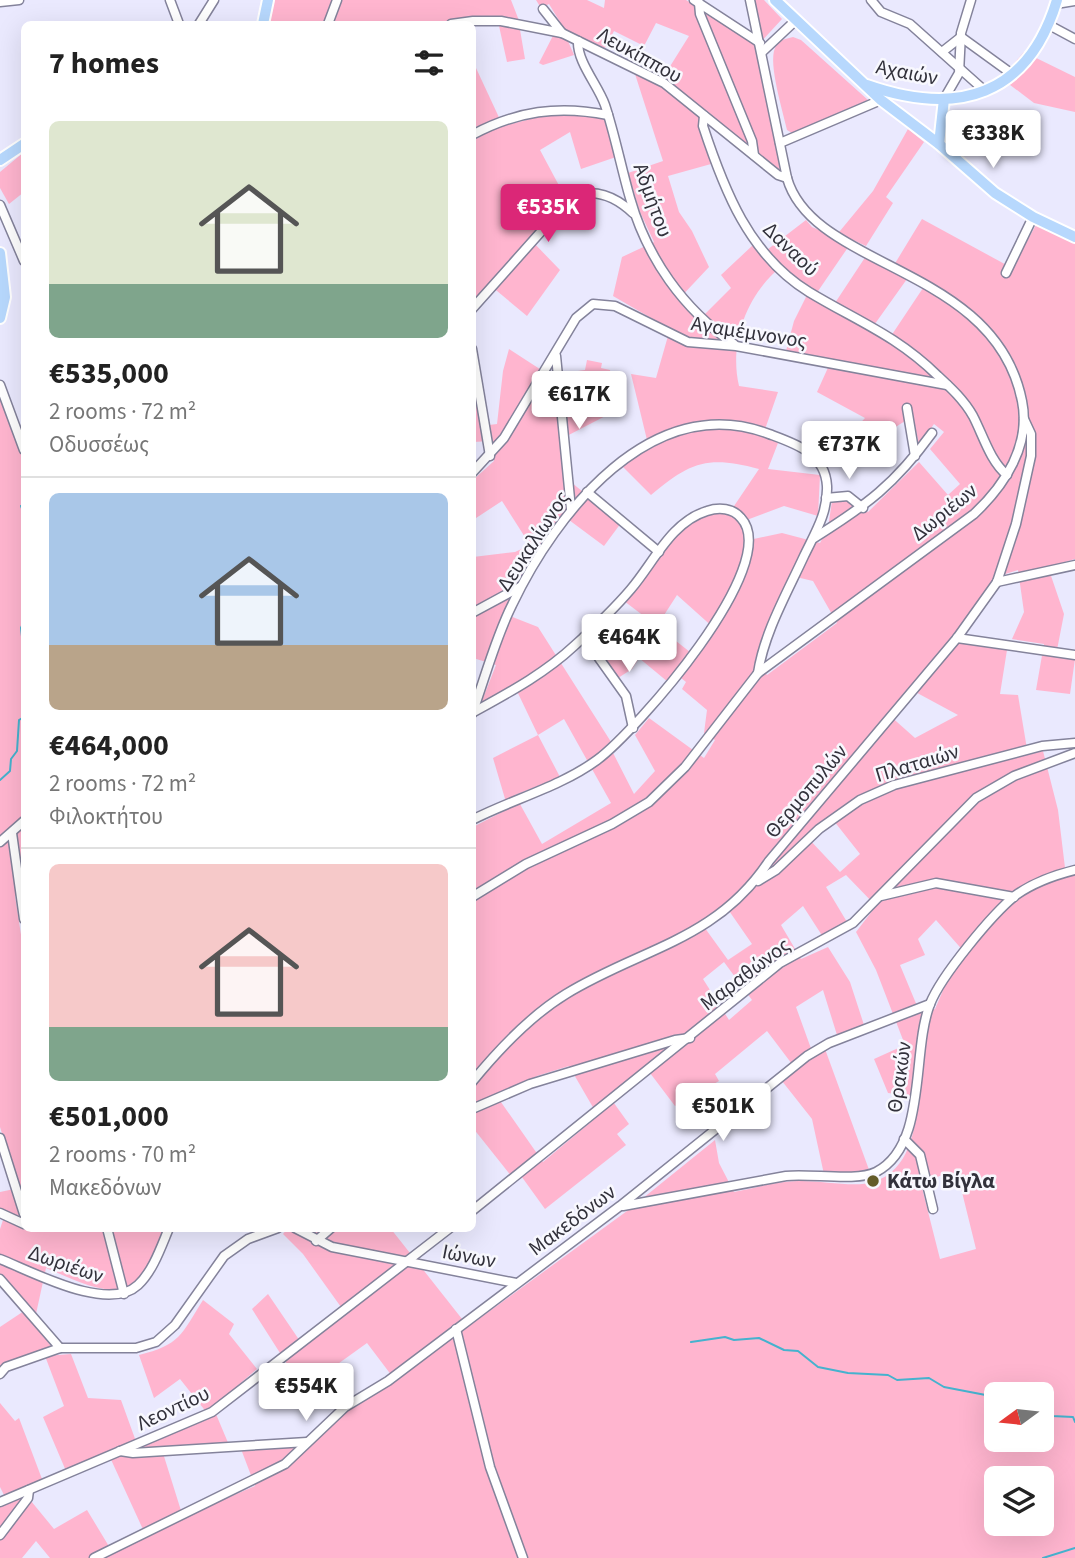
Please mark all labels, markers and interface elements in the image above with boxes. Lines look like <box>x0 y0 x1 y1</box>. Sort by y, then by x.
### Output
street label: Λευκίππου <box>592 19 688 91</box>
text: 7 homes <box>49 42 159 85</box>
icon: filters <box>410 44 448 82</box>
street label: Αχαιών <box>873 51 941 93</box>
pin: €338K <box>944 110 1042 170</box>
text: €338K <box>962 116 1024 149</box>
street label: Αδμήτου <box>626 159 680 241</box>
icon: home <box>186 166 312 292</box>
pin: €535K <box>499 184 597 244</box>
text: €535K <box>517 190 579 223</box>
street label: Δαναού <box>756 215 826 283</box>
street label: Αγαμέμνονος <box>689 308 809 356</box>
text: €535,000 <box>49 352 169 395</box>
pin: €617K <box>530 372 628 431</box>
text: €617K <box>548 377 610 410</box>
text: 2 rooms · 72 m² <box>49 395 196 428</box>
pin: €737K <box>800 421 898 481</box>
text: €737K <box>818 427 880 460</box>
text: Οδυσσέως <box>49 428 149 461</box>
street label: Δωριέων <box>904 476 984 548</box>
street label: Δευκαλίωνος <box>489 485 577 597</box>
icon: home <box>186 538 312 664</box>
pin: €464K <box>580 614 678 674</box>
text: €464K <box>598 620 660 653</box>
text: €464,000 <box>49 724 169 767</box>
street label: Πλαταιών <box>871 736 963 790</box>
street label: Θερμοπυλών <box>758 737 854 845</box>
text: 2 rooms · 72 m² <box>49 767 196 800</box>
text: Φιλοκτήτου <box>49 800 163 833</box>
icon: home <box>186 909 312 1035</box>
street label: Μαραθώνος <box>694 930 796 1018</box>
street label: Θρακών <box>879 1039 919 1115</box>
pin: €501K <box>674 1084 772 1143</box>
text: €501K <box>692 1089 754 1122</box>
text: €501,000 <box>49 1095 169 1138</box>
text: 2 rooms · 70 m² <box>49 1138 196 1171</box>
place label: Κάτω Βίγλα <box>887 1166 995 1196</box>
text: Μακεδόνων <box>49 1171 162 1204</box>
marker: Κάτω Βίγλα <box>865 1173 881 1189</box>
street label: Μακεδόνων <box>522 1177 622 1263</box>
street label: Ιώνων <box>440 1236 498 1276</box>
street label: Δωριέων <box>24 1237 108 1291</box>
pin: €554K <box>257 1364 355 1423</box>
text: €554K <box>275 1369 337 1402</box>
street label: Λεοντίου <box>132 1378 214 1438</box>
north arrow <box>984 1382 1054 1452</box>
map controls <box>984 1382 1054 1536</box>
button: layers <box>984 1466 1054 1536</box>

